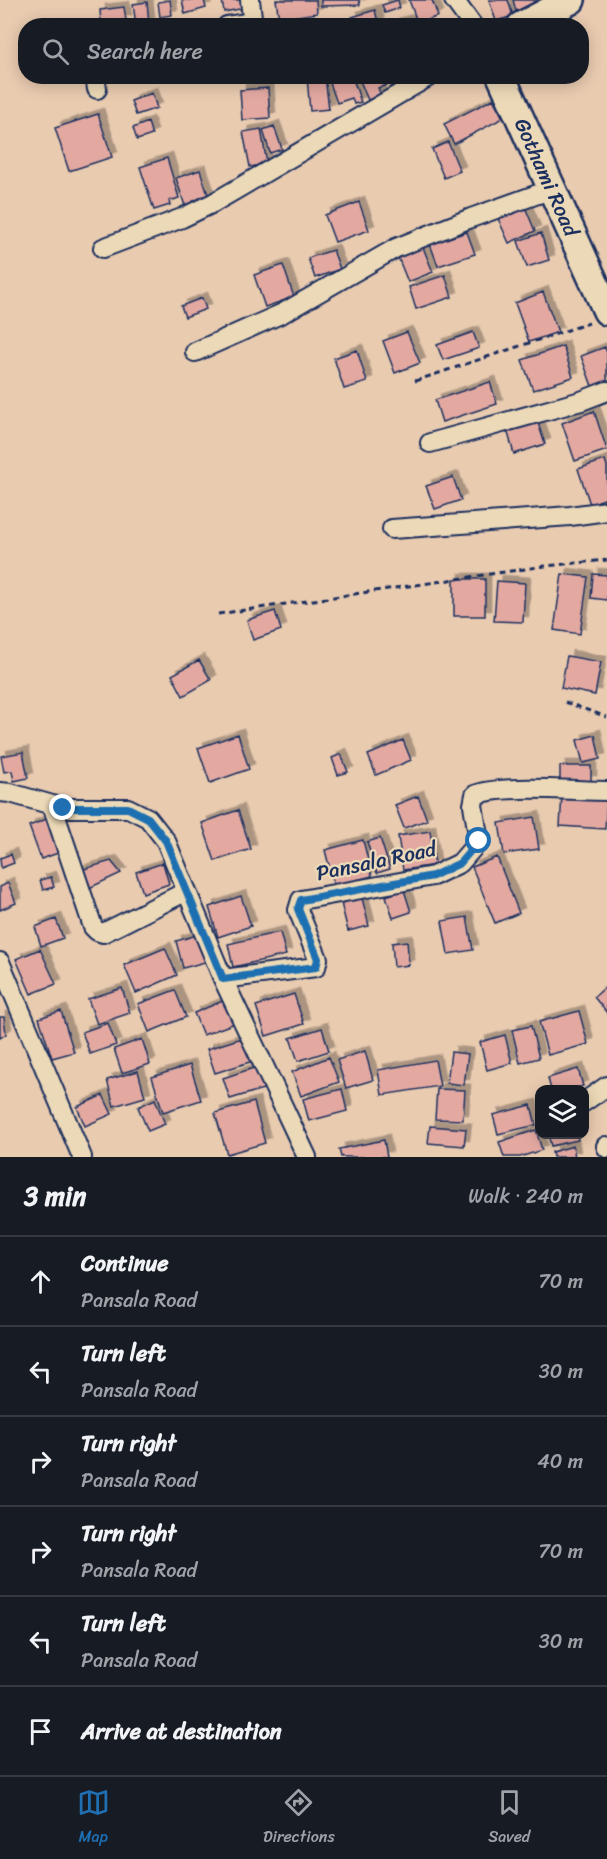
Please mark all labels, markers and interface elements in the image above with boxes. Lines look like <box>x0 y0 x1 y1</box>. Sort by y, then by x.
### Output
search box <box>18 18 589 84</box>
text: Search here <box>87 32 203 71</box>
icon: search <box>39 35 72 68</box>
street label: Gothami Road <box>503 112 591 245</box>
route end <box>49 794 75 820</box>
route start <box>465 827 491 853</box>
street label: Pansala Road <box>312 829 441 892</box>
map controls <box>535 1085 589 1139</box>
button: layers <box>535 1085 589 1139</box>
text: 3 min <box>24 1173 86 1219</box>
text: Walk · 240 m <box>468 1179 583 1214</box>
text: Continue <box>81 1244 169 1283</box>
text: 70 m <box>538 1264 583 1299</box>
icon: ahead <box>24 1265 57 1298</box>
text: Pansala Road <box>81 1283 197 1318</box>
text: Turn left <box>81 1334 166 1373</box>
text: 30 m <box>539 1354 583 1389</box>
icon: left <box>24 1355 57 1388</box>
text: Pansala Road <box>81 1373 197 1408</box>
text: Turn right <box>81 1424 176 1463</box>
text: 40 m <box>537 1444 583 1479</box>
icon: right <box>24 1445 57 1478</box>
text: Pansala Road <box>81 1463 197 1498</box>
text: Turn right <box>81 1514 176 1553</box>
text: 70 m <box>538 1534 583 1569</box>
icon: right <box>24 1535 57 1568</box>
text: Pansala Road <box>81 1553 197 1588</box>
text: Turn left <box>81 1604 166 1643</box>
text: 30 m <box>539 1624 583 1659</box>
icon: left <box>24 1625 57 1658</box>
text: Pansala Road <box>81 1643 197 1678</box>
text: Arrive at destination <box>81 1712 282 1751</box>
icon: arrive <box>24 1715 57 1748</box>
tab: Map <box>77 1786 110 1851</box>
tab: Directions <box>263 1786 335 1851</box>
tab: Saved <box>488 1786 530 1851</box>

